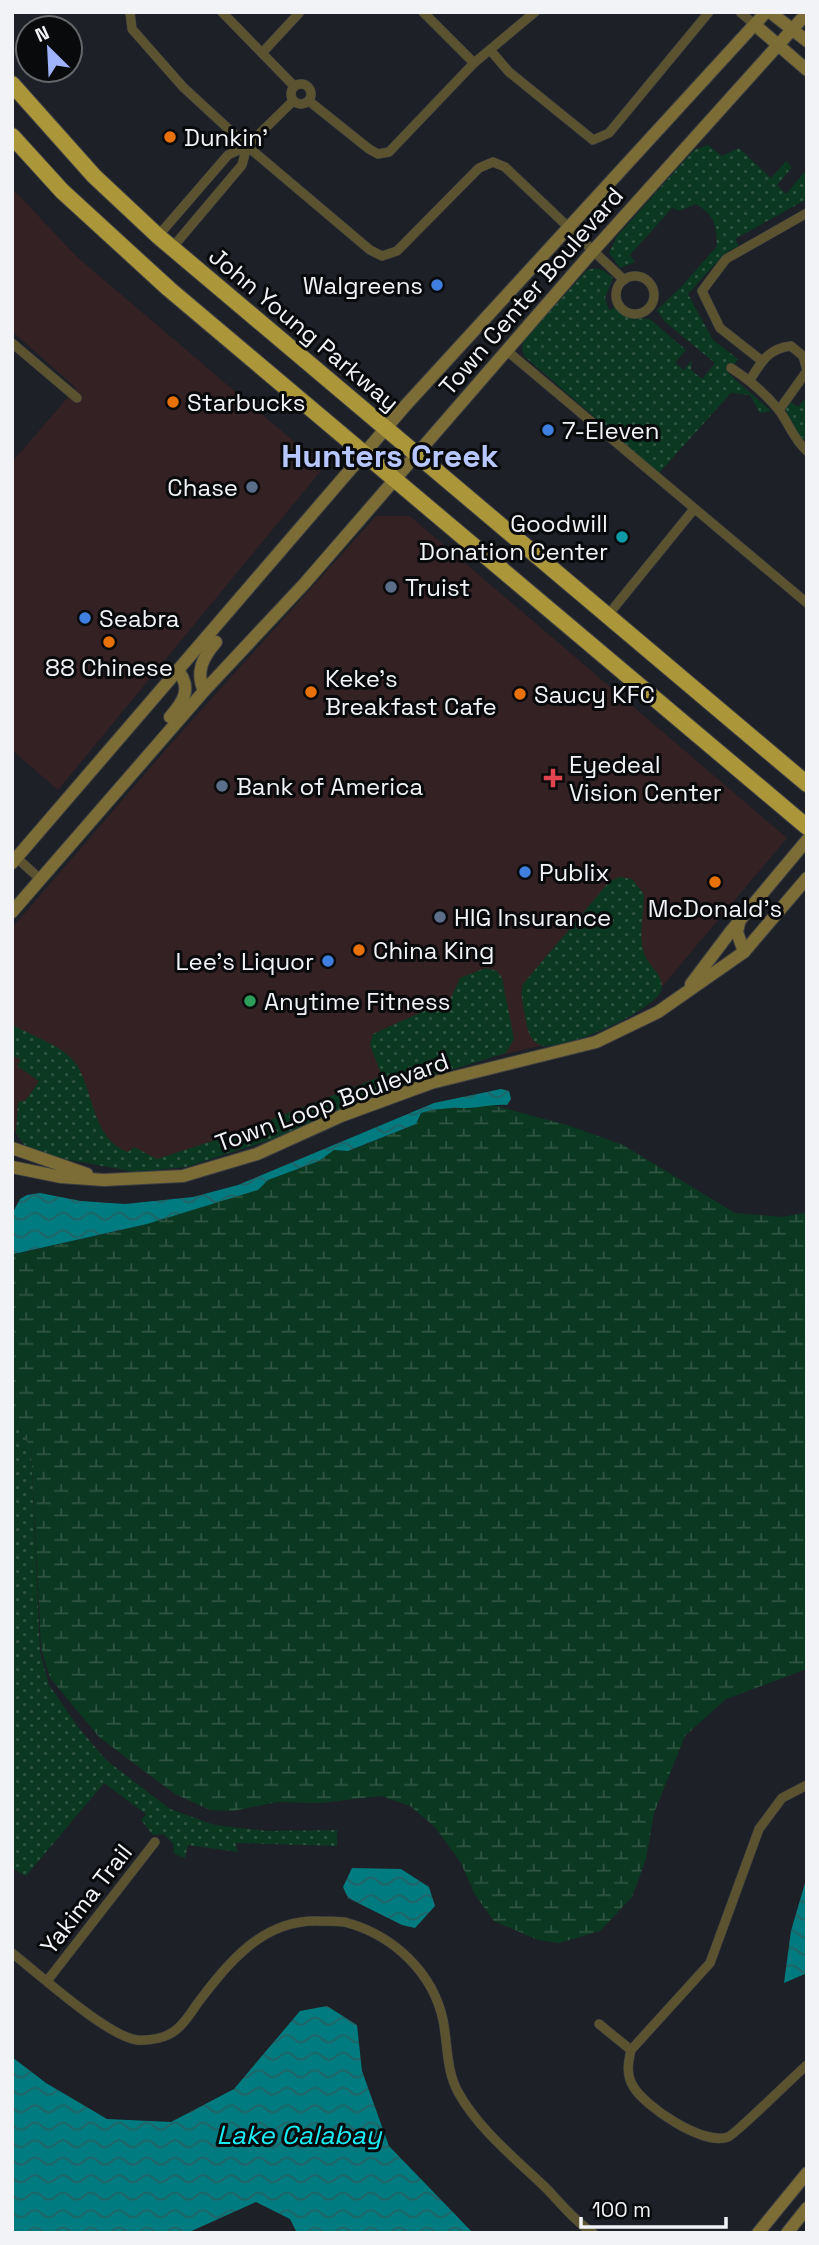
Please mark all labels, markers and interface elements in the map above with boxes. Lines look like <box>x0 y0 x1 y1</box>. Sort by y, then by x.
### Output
north arrow <box>14 14 84 84</box>
text: N <box>31 20 53 48</box>
place label: Dunkin' <box>184 122 268 153</box>
marker: Dunkin' <box>162 129 178 145</box>
street label: Town Center Boulevard <box>432 181 630 401</box>
street label: John Young Parkway <box>202 240 406 418</box>
place label: Walgreens <box>303 270 423 301</box>
marker: Walgreens <box>429 277 445 293</box>
place label: Starbucks <box>187 387 305 418</box>
marker: Starbucks <box>165 394 181 410</box>
place label: 7-Eleven <box>562 415 660 446</box>
marker: 7-Eleven <box>540 422 556 438</box>
district label: Hunters Creek <box>281 436 499 476</box>
place label: Chase <box>167 472 238 503</box>
marker: Chase <box>244 479 260 495</box>
place label: Goodwill Donation Center <box>419 508 608 567</box>
marker: Goodwill Donation Center <box>614 529 630 545</box>
place label: Truist <box>405 572 470 603</box>
marker: Truist <box>383 579 399 595</box>
place label: Seabra <box>99 603 180 634</box>
marker: Seabra <box>77 610 93 626</box>
marker: 88 Chinese <box>101 634 117 650</box>
place label: 88 Chinese <box>45 652 173 683</box>
place label: Keke's Breakfast Cafe <box>325 663 497 722</box>
place label: Saucy KFC <box>534 679 655 710</box>
marker: Keke's Breakfast Cafe <box>303 684 319 700</box>
marker: Saucy KFC <box>512 686 528 702</box>
place label: Eyedeal Vision Center <box>569 749 722 808</box>
marker: Eyedeal Vision Center <box>543 768 563 788</box>
place label: Bank of America <box>236 771 424 802</box>
marker: Bank of America <box>214 778 230 794</box>
place label: Publix <box>539 857 610 888</box>
marker: Publix <box>517 864 533 880</box>
marker: McDonald's <box>707 874 723 890</box>
place label: McDonald's <box>648 893 782 924</box>
place label: HIG Insurance <box>454 902 611 933</box>
marker: HIG Insurance <box>432 909 448 925</box>
place label: China King <box>373 935 494 966</box>
marker: China King <box>351 942 367 958</box>
place label: Lee's Liquor <box>176 946 314 977</box>
marker: Lee's Liquor <box>320 953 336 969</box>
place label: Anytime Fitness <box>264 986 450 1017</box>
marker: Anytime Fitness <box>242 993 258 1009</box>
street label: Town Loop Boulevard <box>211 1045 453 1159</box>
street label: Yakima Trail <box>33 1838 139 1960</box>
water label: Lake Calabay <box>217 2118 382 2152</box>
scale bar <box>581 2186 726 2230</box>
text: 100 m <box>592 2196 651 2223</box>

